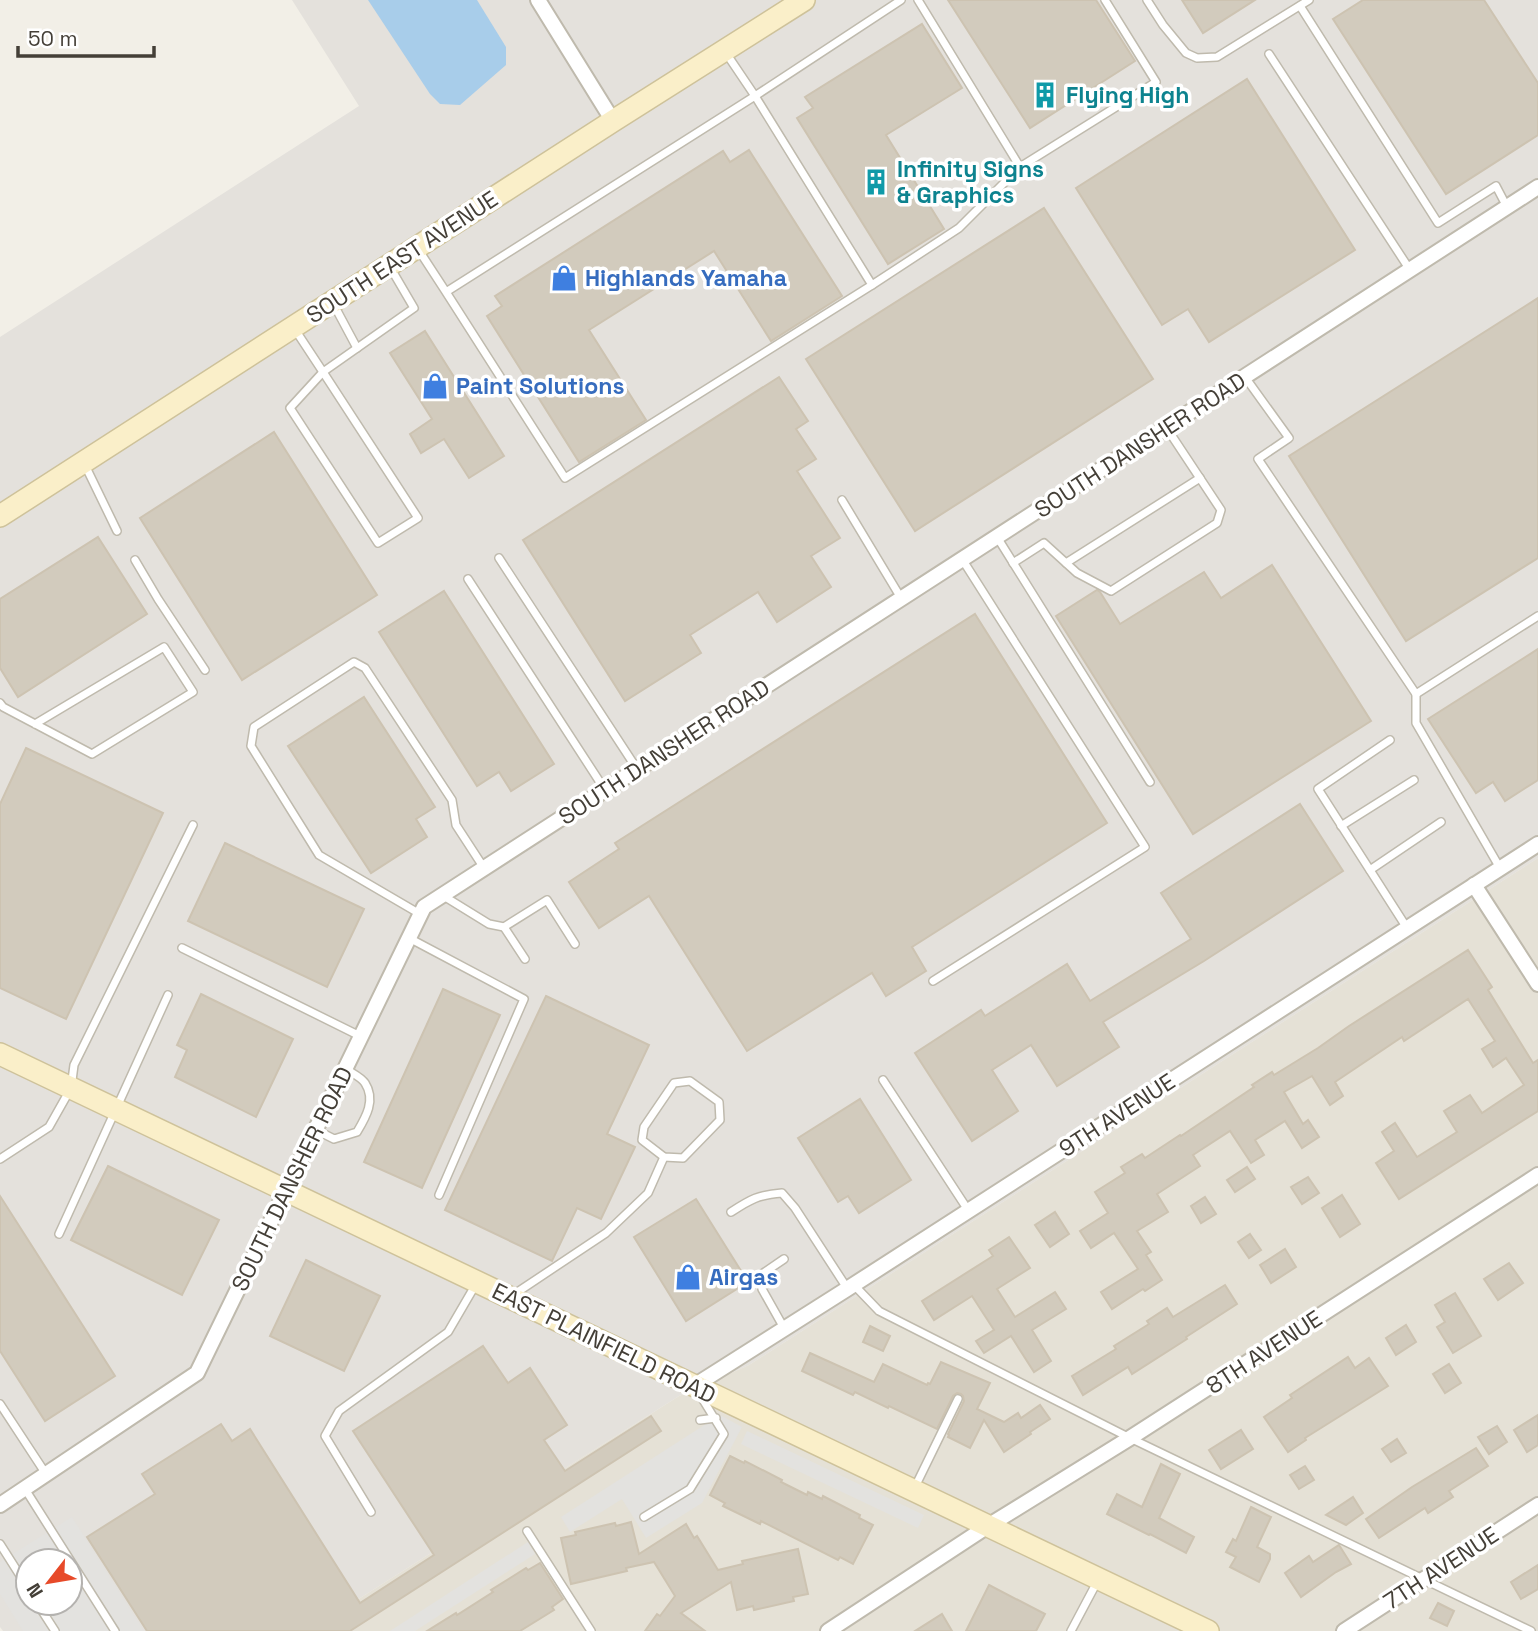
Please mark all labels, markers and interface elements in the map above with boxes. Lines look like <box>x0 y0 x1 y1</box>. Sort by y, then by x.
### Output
scale bar <box>18 14 154 58</box>
text: 50 m <box>28 25 78 52</box>
building icon: Flying High <box>1030 80 1060 110</box>
place label: Flying High <box>1066 80 1189 110</box>
place label: Infinity Signs & Graphics <box>897 154 1044 210</box>
building icon: Infinity Signs & Graphics <box>861 167 891 197</box>
street label: SOUTH EAST AVENUE <box>300 184 504 330</box>
shop icon: Highlands Yamaha <box>549 263 579 293</box>
place label: Highlands Yamaha <box>585 263 787 293</box>
street label: SOUTH DANSHER ROAD <box>1029 365 1251 525</box>
shop icon: Paint Solutions <box>420 371 450 401</box>
place label: Paint Solutions <box>456 371 624 401</box>
street label: SOUTH DANSHER ROAD <box>553 672 775 832</box>
street label: SOUTH DANSHER ROAD <box>225 1062 359 1296</box>
street label: 9TH AVENUE <box>1053 1066 1181 1164</box>
shop icon: Airgas <box>673 1262 703 1292</box>
place label: Airgas <box>709 1262 778 1292</box>
street label: EAST PLAINFIELD ROAD <box>487 1276 721 1410</box>
street label: 8TH AVENUE <box>1200 1303 1328 1401</box>
street label: 7TH AVENUE <box>1378 1520 1504 1616</box>
north arrow <box>14 1547 84 1617</box>
text: N <box>21 1579 49 1602</box>

